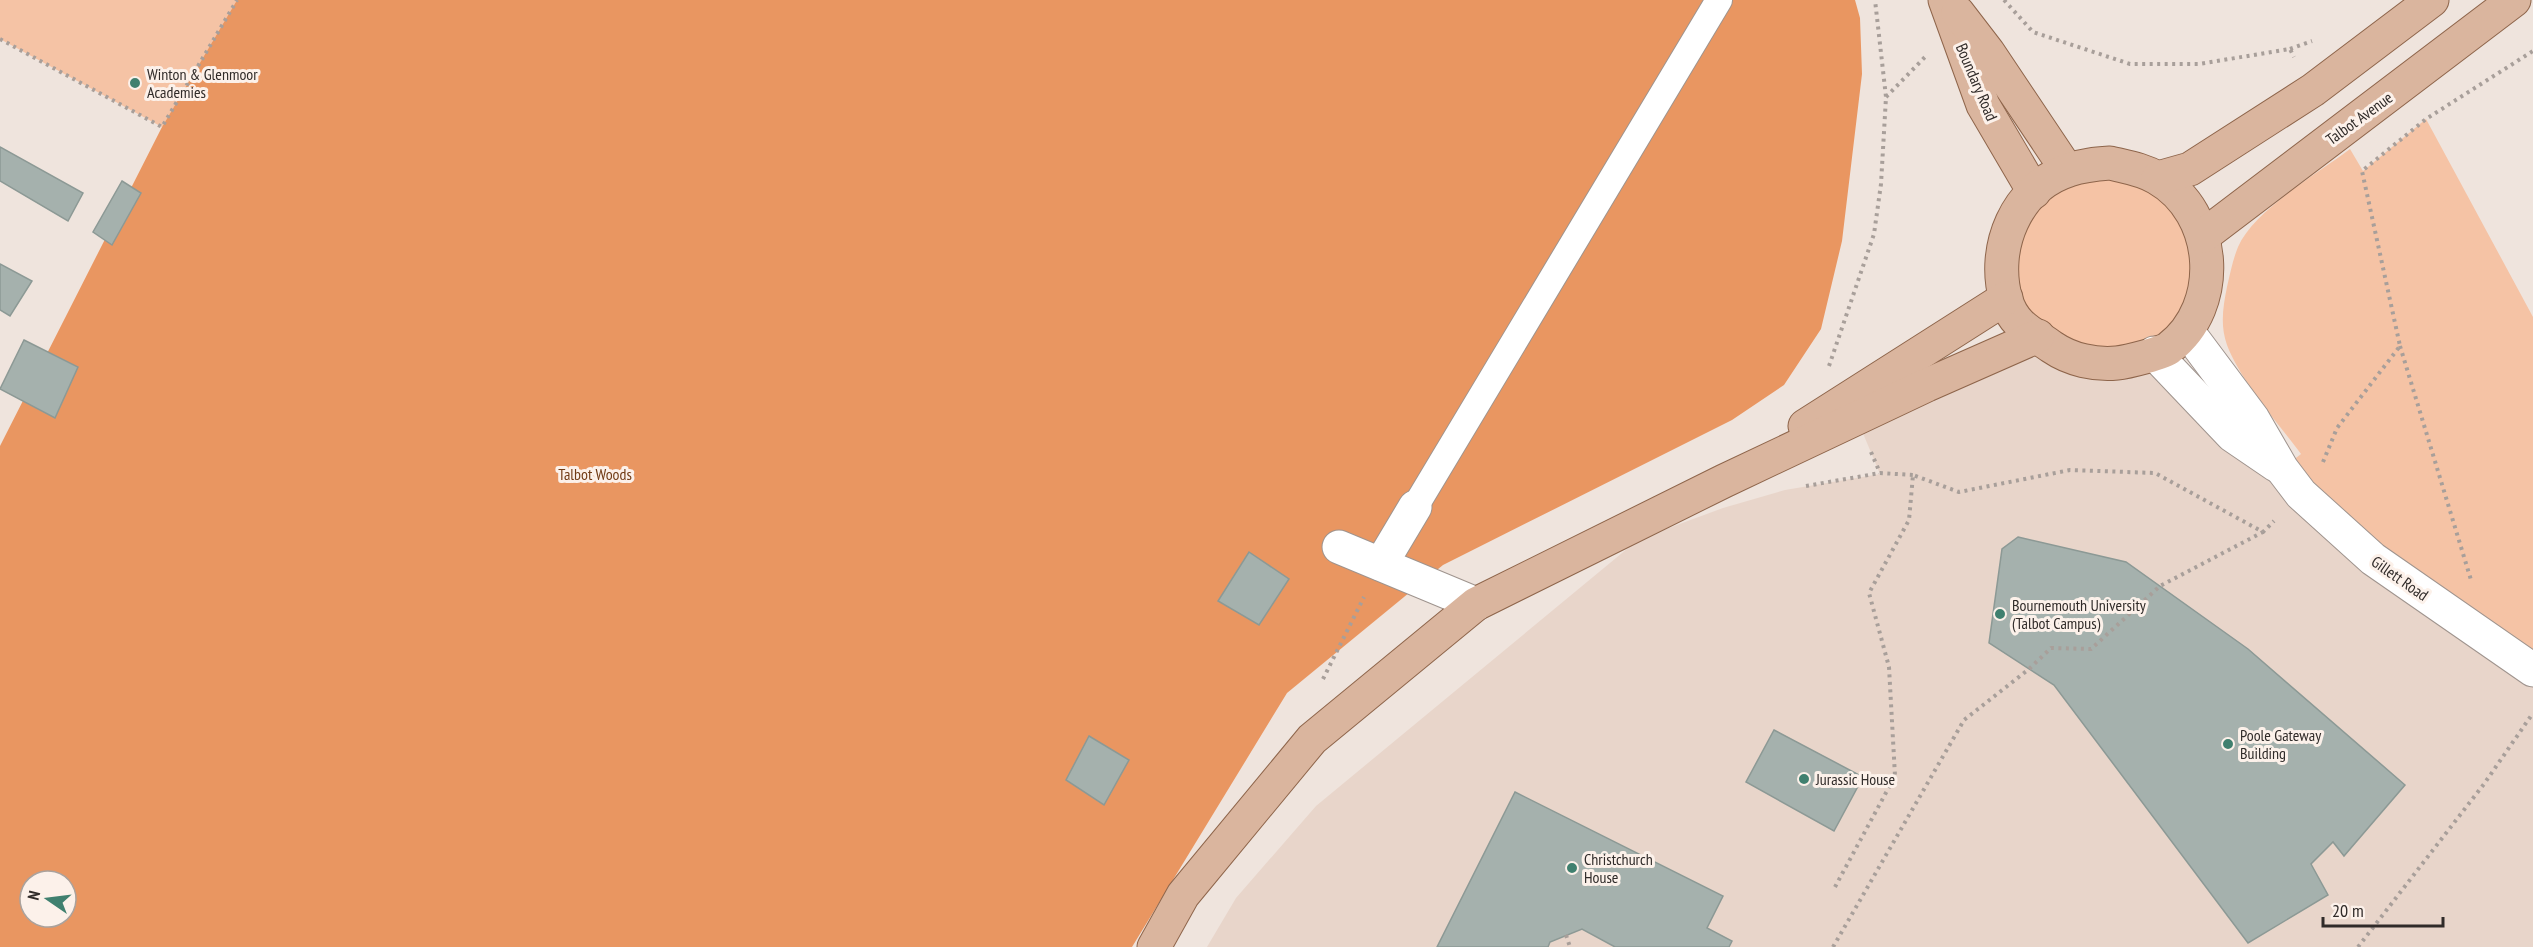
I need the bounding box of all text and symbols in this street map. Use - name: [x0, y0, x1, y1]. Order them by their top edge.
- street label: Boundary Road: [1952, 40, 2002, 124]
- place label: Winton & Glenmoor Academies: [147, 64, 258, 102]
- marker: Winton & Glenmoor Academies: [128, 76, 142, 90]
- street label: Talbot Avenue: [2322, 87, 2396, 149]
- park label: Talbot Woods: [558, 464, 632, 484]
- street label: Gillett Road: [2368, 551, 2432, 605]
- place label: Bournemouth University (Talbot Campus): [2012, 595, 2146, 633]
- marker: Bournemouth University (Talbot Campus): [1993, 607, 2007, 621]
- place label: Poole Gateway Building: [2240, 725, 2321, 763]
- marker: Poole Gateway Building: [2221, 737, 2235, 751]
- place label: Jurassic House: [1815, 769, 1895, 789]
- marker: Jurassic House: [1797, 772, 1811, 786]
- place label: Christchurch House: [1584, 849, 1653, 887]
- marker: Christchurch House: [1565, 861, 1579, 875]
- north arrow: [18, 869, 78, 929]
- text: N: [23, 889, 44, 902]
- scale bar: [2323, 890, 2443, 928]
- text: 20 m: [2332, 899, 2364, 922]

